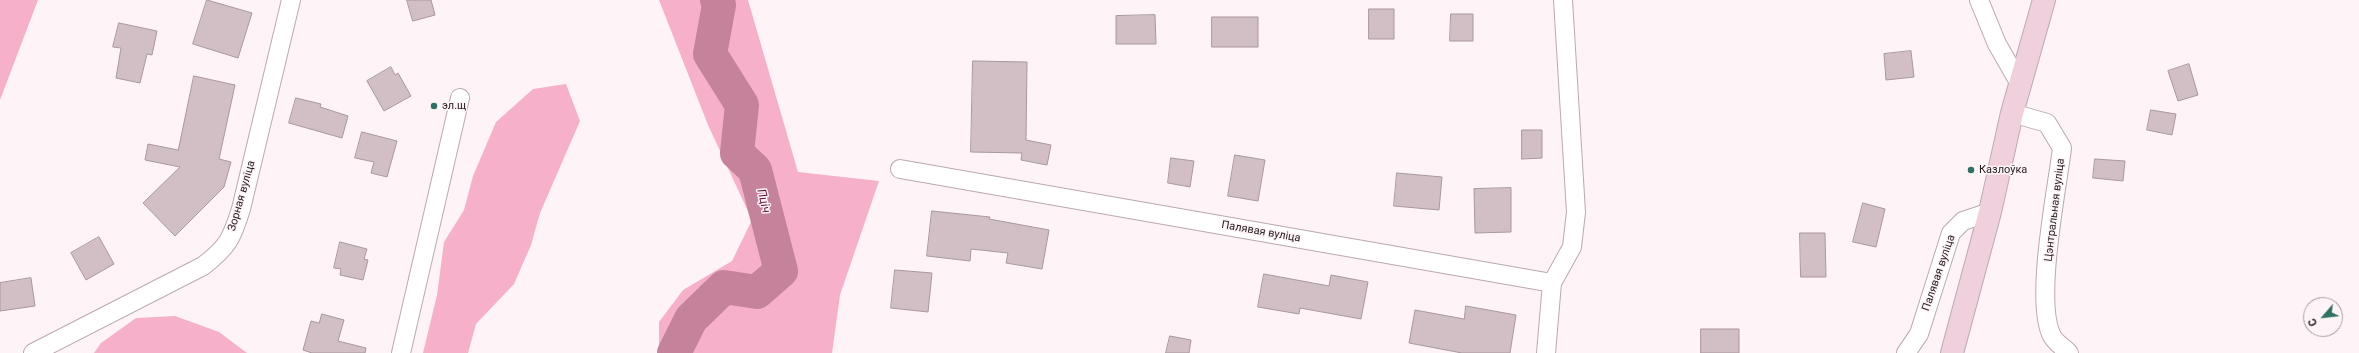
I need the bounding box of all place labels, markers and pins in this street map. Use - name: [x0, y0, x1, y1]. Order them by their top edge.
- place label: эл.щ: [442, 99, 466, 113]
- marker: эл.щ: [429, 101, 439, 111]
- place label: Казлоўка: [1979, 163, 2027, 177]
- marker: Казлоўка: [1966, 165, 1976, 175]

